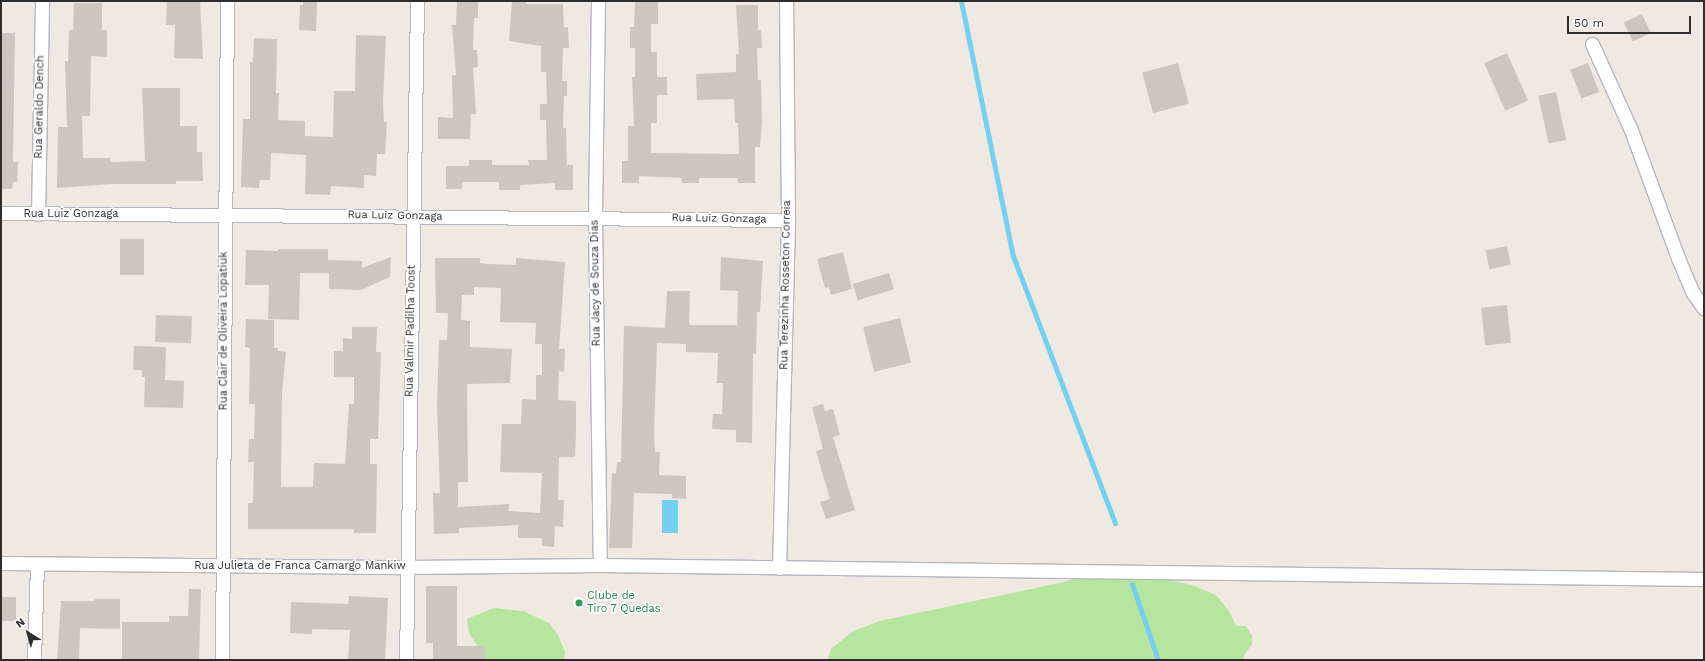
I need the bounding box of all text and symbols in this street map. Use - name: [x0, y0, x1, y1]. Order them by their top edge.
- scale bar: [1569, 8, 1693, 34]
- text: 50 m: [1574, 16, 1604, 30]
- street label: Rua Geraldo Dench: [32, 55, 48, 159]
- street label: Rua Terezinha Rosseton Correia: [778, 200, 794, 370]
- street label: Rua Luiz Gonzaga: [23, 207, 119, 221]
- street label: Rua Luiz Gonzaga: [347, 209, 443, 223]
- street label: Rua Luiz Gonzaga: [671, 212, 767, 226]
- street label: Rua Jacy de Souza Dias: [588, 219, 604, 347]
- street label: Rua Clair de Oliveira Lopatiuk: [217, 251, 231, 411]
- street label: Rua Valmir Padilha Toost: [403, 264, 419, 398]
- street label: Rua Julieta de Franca Camargo Mankiw: [194, 559, 406, 573]
- place label: Clube de Tiro 7 Quedas: [587, 590, 661, 616]
- marker: Clube de Tiro 7 Quedas: [574, 598, 584, 608]
- north arrow: [8, 613, 48, 653]
- text: N: [13, 615, 28, 631]

